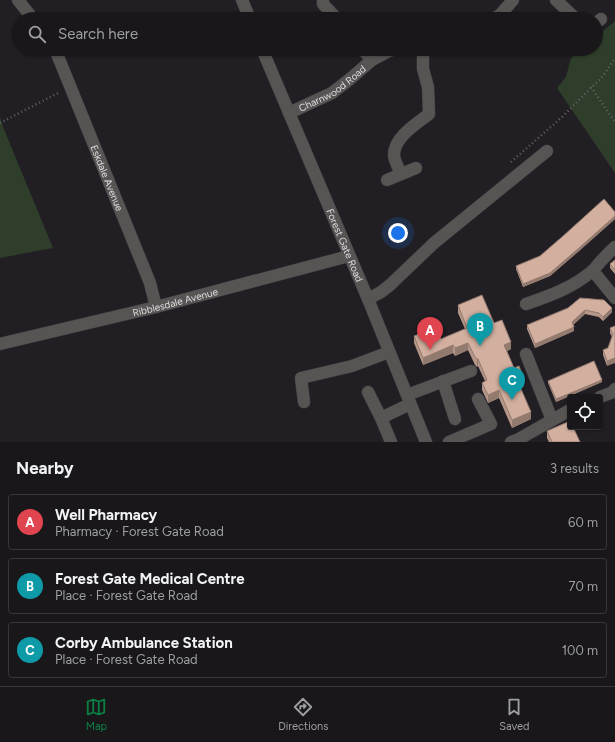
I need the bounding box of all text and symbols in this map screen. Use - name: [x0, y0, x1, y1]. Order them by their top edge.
- search box: [12, 12, 603, 56]
- icon: search: [26, 23, 48, 45]
- text: Search here: [58, 25, 138, 43]
- street label: Charnwood Road: [297, 62, 369, 115]
- street label: Eskdale Avenue: [88, 143, 126, 214]
- street label: Forest Gate Road: [323, 207, 366, 284]
- your location: [388, 223, 408, 243]
- street label: Ribblesdale Avenue: [131, 285, 220, 319]
- pin: B: [467, 313, 493, 346]
- pin: A: [417, 317, 443, 350]
- pin: C: [499, 367, 525, 400]
- map controls: [567, 394, 603, 430]
- button: locate: [567, 394, 603, 430]
- text: Nearby: [16, 458, 74, 478]
- text: 3 results: [550, 461, 599, 476]
- text: Well Pharmacy: [55, 506, 157, 524]
- text: A: [25, 515, 35, 530]
- text: 60 m: [568, 515, 598, 530]
- text: Pharmacy · Forest Gate Road: [55, 524, 224, 539]
- text: Forest Gate Medical Centre: [55, 570, 245, 588]
- text: B: [26, 579, 34, 594]
- text: 70 m: [568, 579, 598, 594]
- text: Place · Forest Gate Road: [55, 588, 198, 603]
- text: Corby Ambulance Station: [55, 634, 233, 652]
- text: C: [25, 643, 35, 658]
- text: 100 m: [562, 643, 598, 658]
- text: Place · Forest Gate Road: [55, 652, 198, 667]
- tab: Map: [85, 696, 107, 733]
- tab: Directions: [278, 696, 328, 733]
- tab: Saved: [499, 696, 530, 733]

